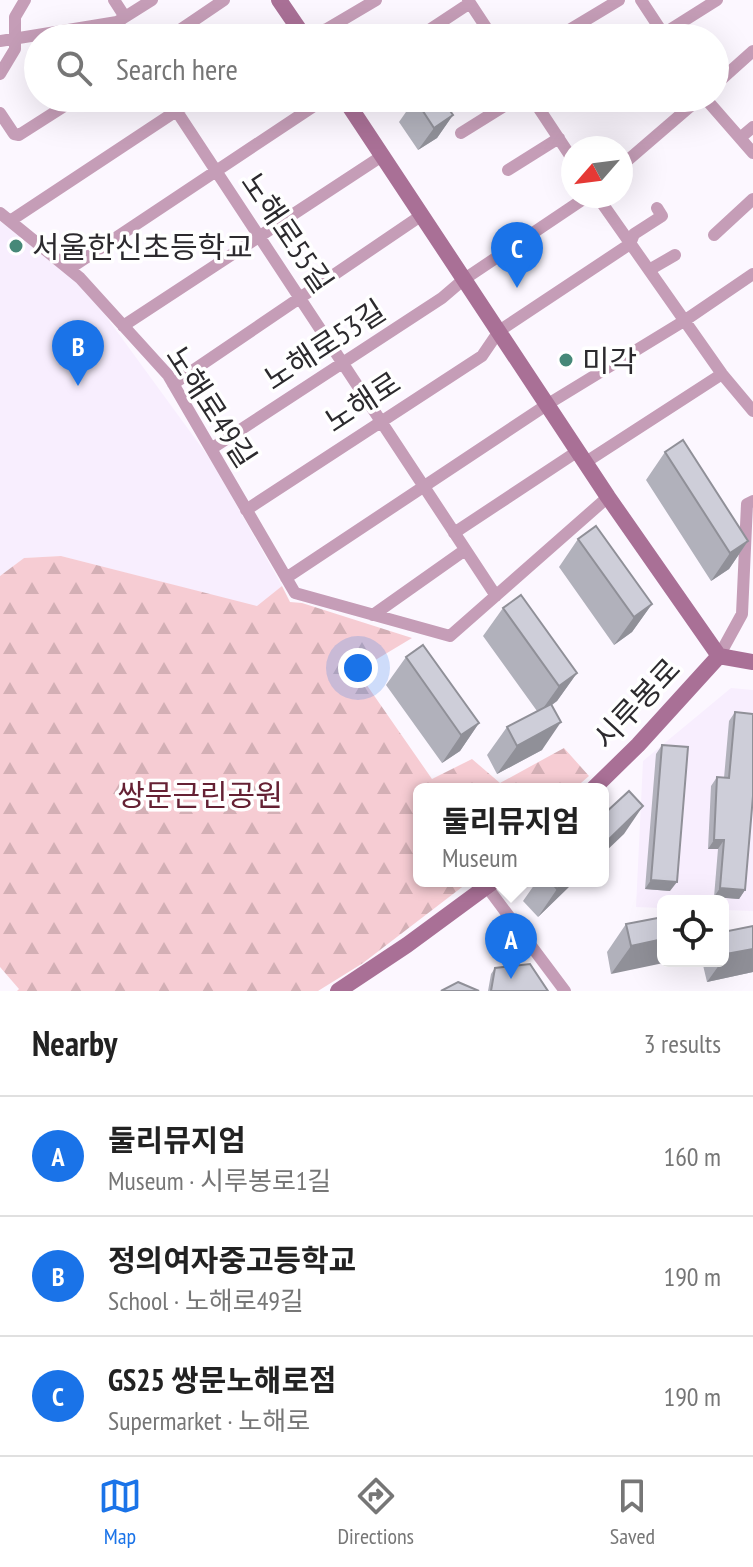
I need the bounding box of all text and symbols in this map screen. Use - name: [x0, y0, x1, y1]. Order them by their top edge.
- search box: [24, 24, 729, 112]
- icon: search: [52, 46, 96, 90]
- text: Search here: [116, 49, 238, 88]
- north arrow: [561, 136, 633, 208]
- street label: 노해로55길: [233, 164, 343, 300]
- pin: C: [491, 222, 543, 288]
- place label: 서울한신초등학교: [32, 227, 253, 266]
- marker: 서울한신초등학교: [7, 237, 25, 255]
- street label: 노해로53길: [256, 290, 392, 398]
- pin: B: [52, 320, 104, 386]
- street label: 노해로49길: [158, 338, 266, 474]
- place label: 미각: [582, 341, 637, 380]
- marker: 미각: [557, 351, 575, 369]
- street label: 노해로: [317, 362, 407, 440]
- your location: [338, 648, 378, 688]
- street label: 시루봉로: [584, 649, 688, 757]
- park label: 쌍문근린공원: [117, 775, 283, 814]
- popup: [413, 783, 609, 887]
- text: 둘리뮤지엄: [442, 801, 580, 840]
- text: Museum: [442, 841, 518, 874]
- map controls: [657, 895, 729, 967]
- button: locate: [657, 895, 729, 967]
- pin: A: [485, 913, 537, 979]
- text: Nearby: [32, 1021, 117, 1065]
- text: 3 results: [644, 1027, 721, 1060]
- text: 둘리뮤지엄: [108, 1120, 246, 1159]
- text: A: [51, 1140, 65, 1173]
- text: 160 m: [663, 1140, 721, 1173]
- text: Museum · 시루봉로1길: [108, 1164, 331, 1197]
- text: 정의여자중고등학교: [108, 1240, 356, 1279]
- text: B: [52, 1260, 64, 1293]
- text: 190 m: [663, 1260, 721, 1293]
- text: School · 노해로49길: [108, 1284, 304, 1317]
- text: GS25 쌍문노해로점: [108, 1360, 337, 1399]
- text: C: [52, 1380, 64, 1413]
- text: 190 m: [663, 1380, 721, 1413]
- text: Supermarket · 노해로: [108, 1404, 310, 1437]
- tab: Map: [98, 1474, 142, 1550]
- tab: Directions: [338, 1474, 414, 1550]
- tab: Saved: [610, 1474, 655, 1550]

